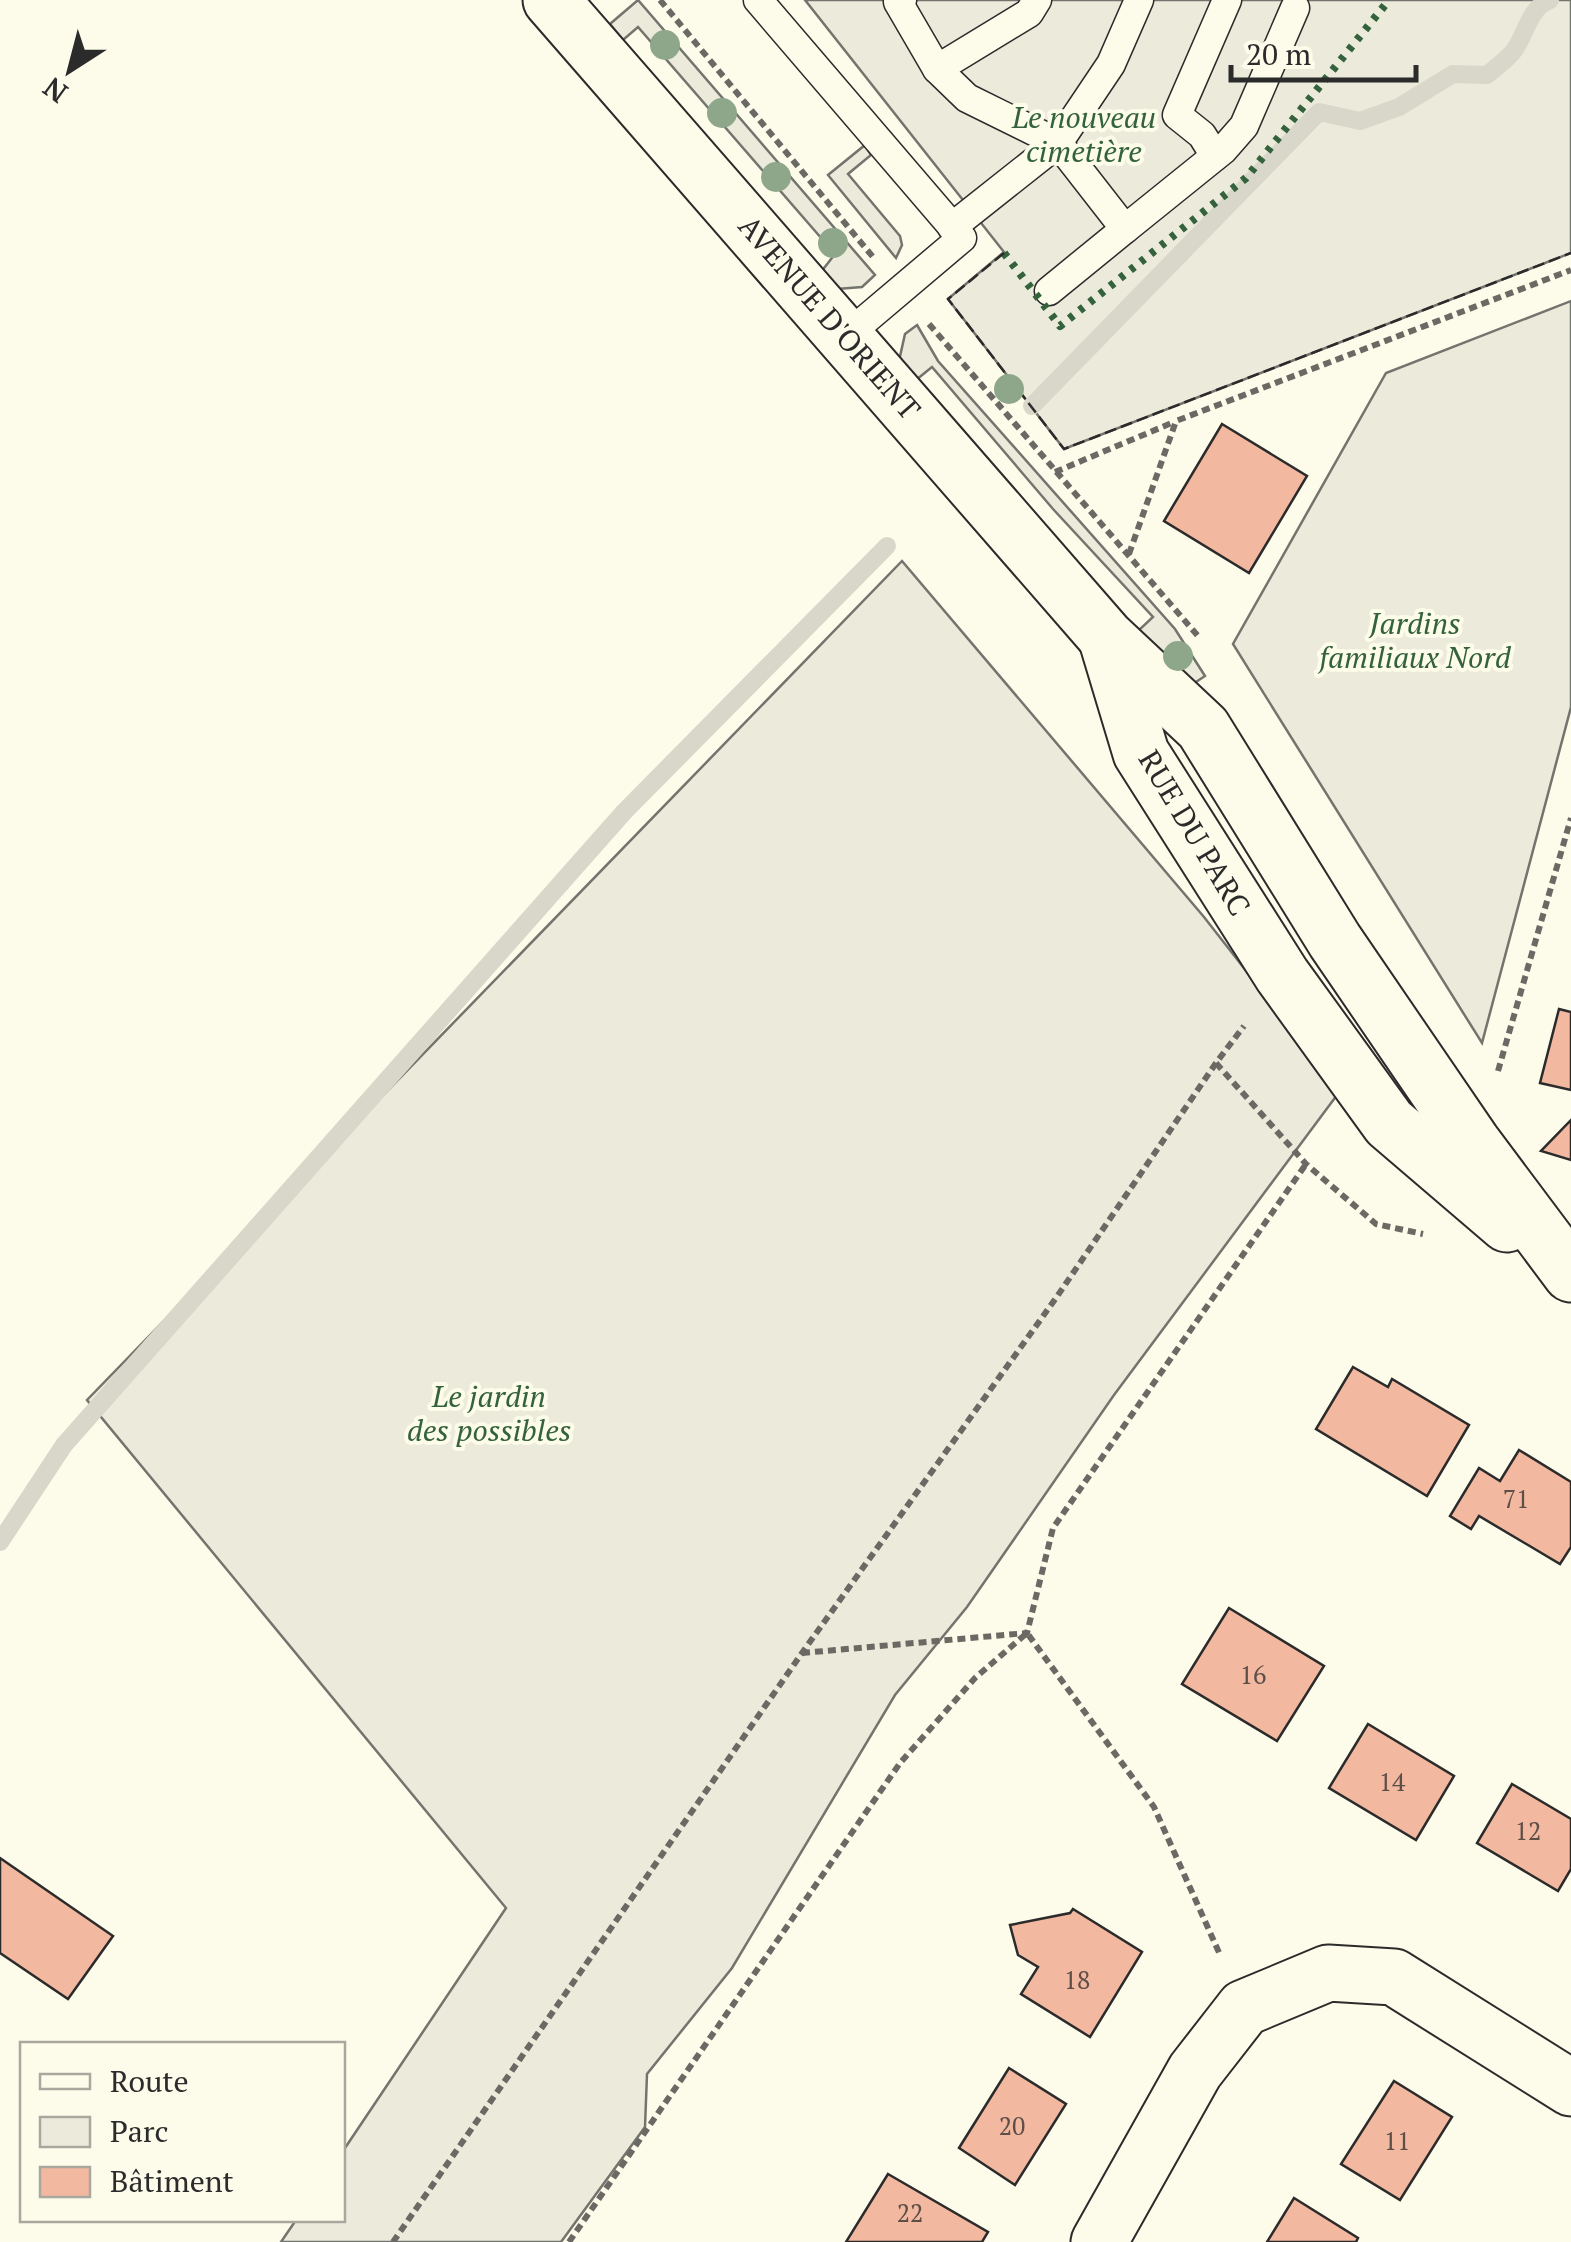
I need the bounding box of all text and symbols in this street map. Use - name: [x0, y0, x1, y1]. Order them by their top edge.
- north arrow: [20, 20, 120, 120]
- scale bar: [1231, 20, 1416, 82]
- text: 20 m: [1246, 34, 1311, 74]
- text: N: [36, 69, 74, 112]
- park label: Le nouveau cimetière: [1011, 97, 1156, 171]
- street label: AVENUE D'ORIENT: [730, 207, 930, 428]
- park label: Jardins familiaux Nord: [1317, 603, 1512, 677]
- street label: RUE DU PARC: [1130, 742, 1260, 923]
- park label: Le jardin des possibles: [407, 1376, 571, 1450]
- house number: 71: [1503, 1482, 1529, 1515]
- house number: 16: [1240, 1658, 1266, 1691]
- house number: 14: [1379, 1765, 1406, 1798]
- house number: 12: [1515, 1814, 1541, 1847]
- house number: 18: [1064, 1963, 1090, 1996]
- legend: [20, 2042, 345, 2222]
- text: Route: [110, 2061, 189, 2101]
- house number: 20: [999, 2109, 1025, 2142]
- text: Parc: [110, 2111, 169, 2151]
- house number: 11: [1384, 2124, 1410, 2157]
- text: Bâtiment: [110, 2161, 234, 2201]
- house number: 22: [897, 2196, 923, 2229]

